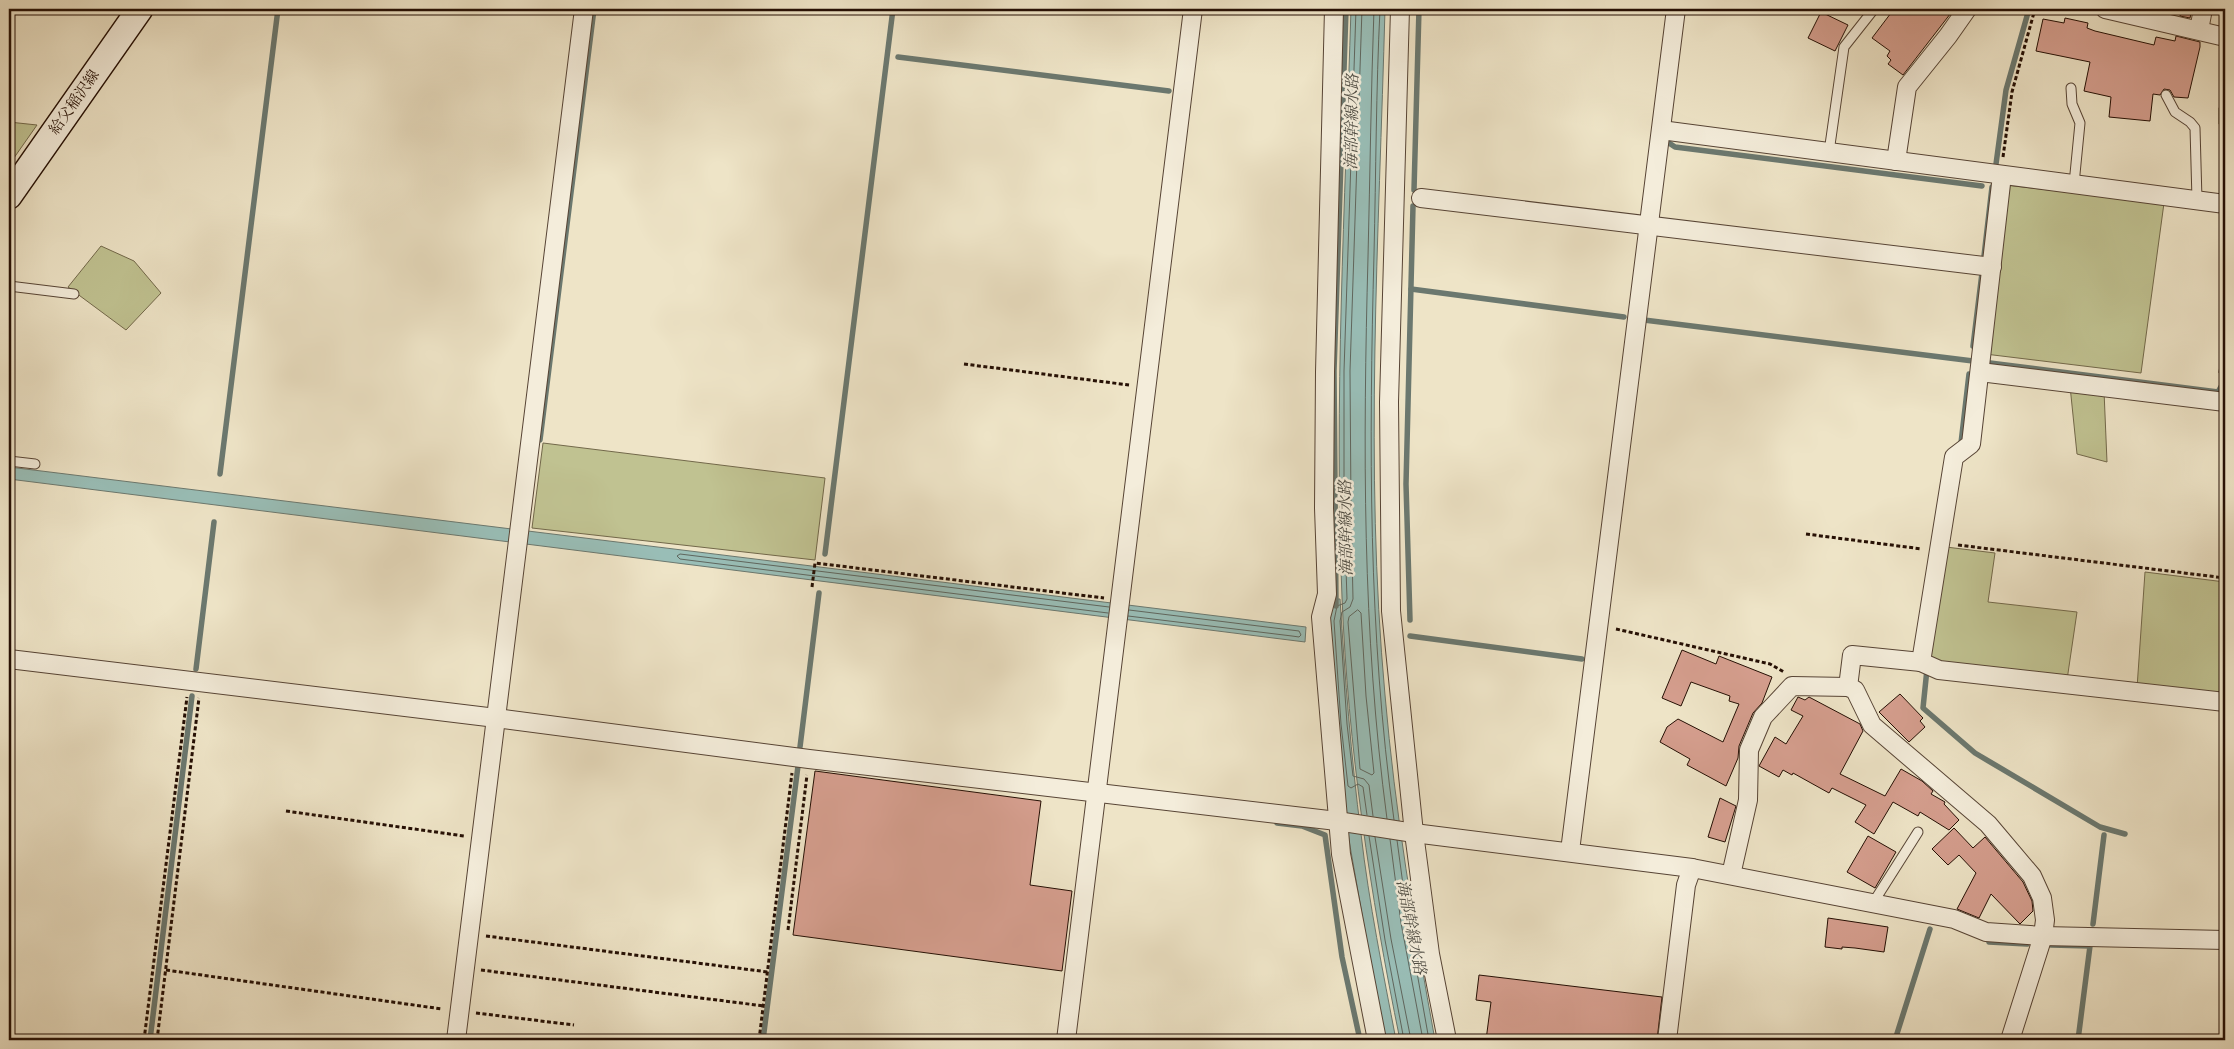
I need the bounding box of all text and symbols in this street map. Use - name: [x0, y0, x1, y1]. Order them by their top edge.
- street label: 給父稲沢線: [44, 66, 103, 138]
- water label: 海部幹線水路: [1340, 73, 1362, 170]
- water label: 海部幹線水路: [1334, 479, 1356, 576]
- water label: 海部幹線水路: [1393, 878, 1431, 977]

